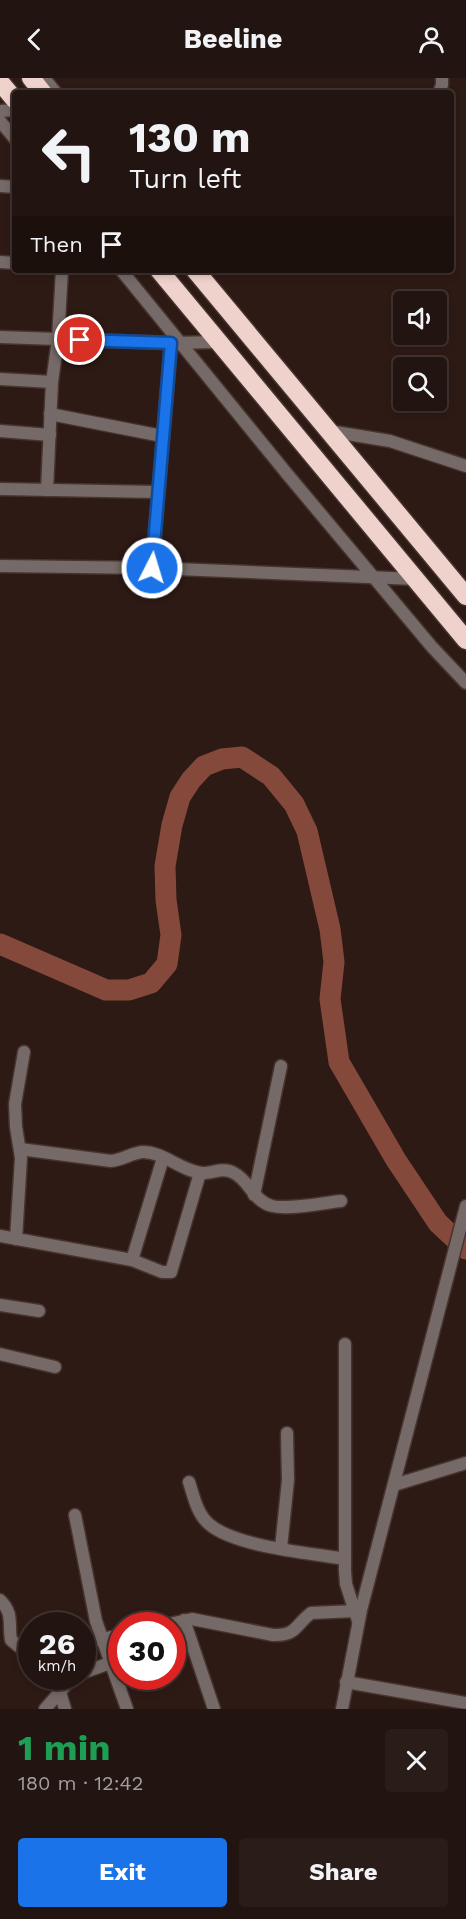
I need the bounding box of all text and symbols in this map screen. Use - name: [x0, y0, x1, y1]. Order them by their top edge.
- icon: back: [18, 23, 51, 56]
- text: Beeline: [184, 23, 282, 55]
- icon: person: [415, 23, 448, 56]
- text: 130 m: [129, 113, 251, 162]
- icon: left: [30, 114, 108, 192]
- text: Turn left: [129, 163, 241, 195]
- icon: arrive: [95, 228, 128, 261]
- text: Then: [30, 232, 83, 257]
- map controls: [393, 291, 447, 411]
- button: sound: [393, 291, 447, 345]
- pin: [54, 314, 105, 365]
- icon: arrive: [63, 323, 96, 356]
- button: search: [393, 357, 447, 411]
- position arrow: [120, 536, 184, 600]
- speed limit sign: 30: [108, 1612, 186, 1690]
- text: 26: [39, 1626, 75, 1661]
- text: km/h: [38, 1657, 76, 1675]
- text: 1 min: [18, 1727, 110, 1769]
- button: close: [385, 1729, 448, 1792]
- text: 180 m · 12:42: [18, 1771, 143, 1795]
- button: Exit: [18, 1838, 227, 1907]
- button: Share: [239, 1838, 448, 1907]

